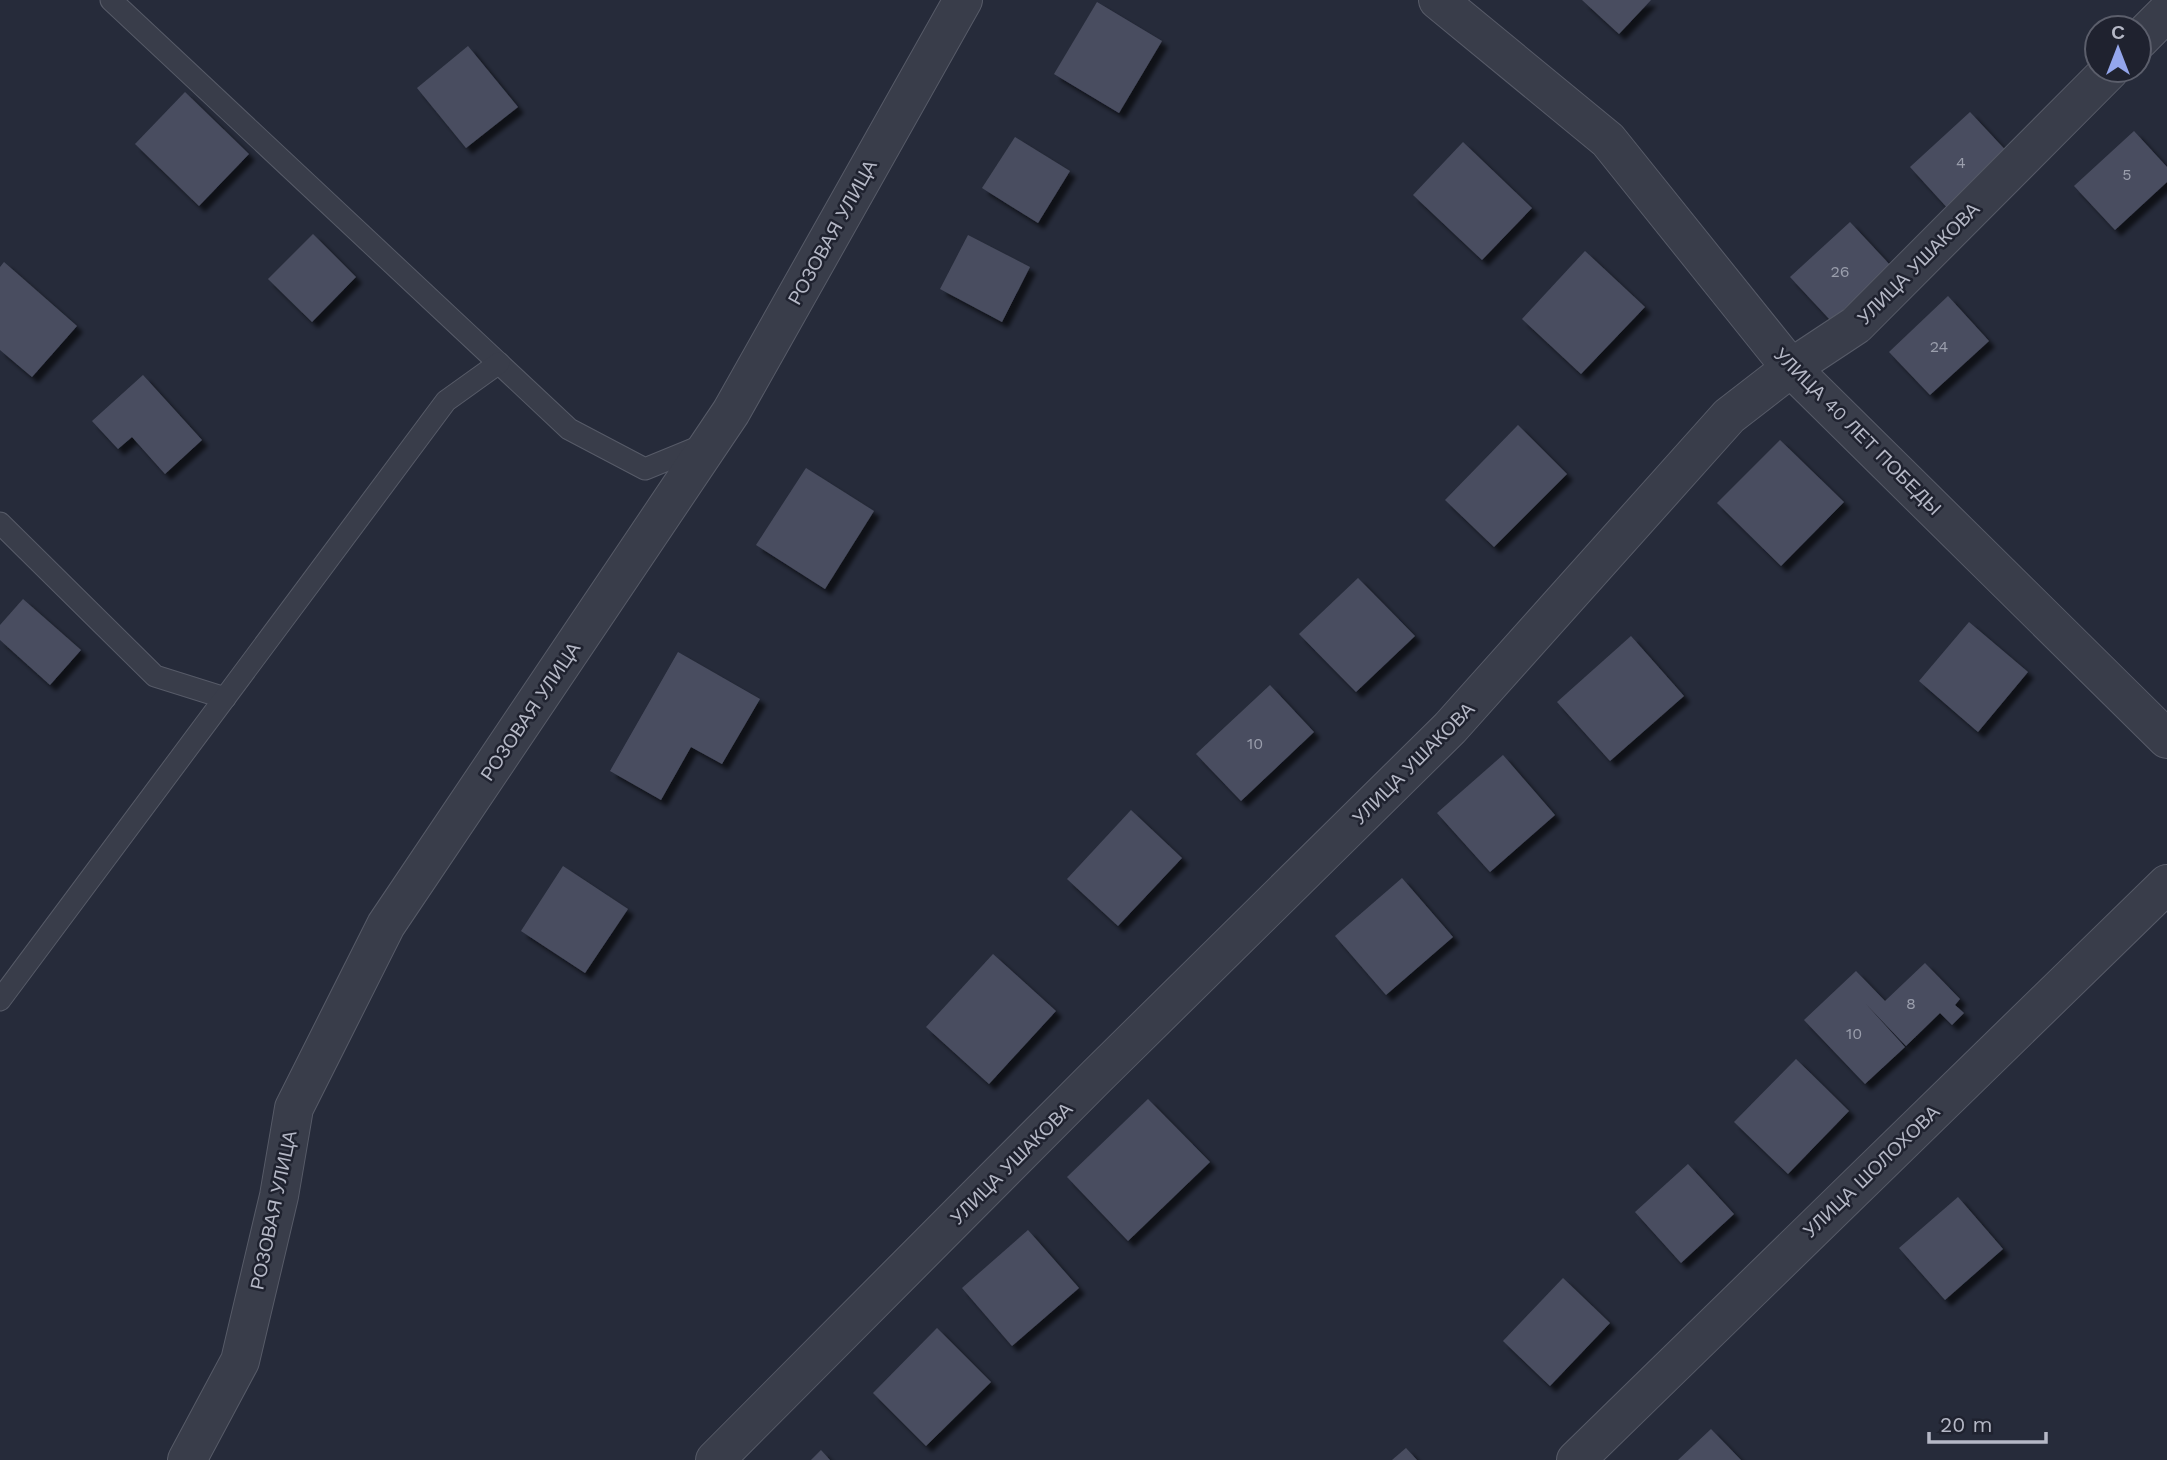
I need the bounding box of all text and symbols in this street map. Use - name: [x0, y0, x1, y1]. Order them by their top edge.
- north arrow: [2083, 14, 2153, 84]
- text: С: [2111, 21, 2125, 44]
- house number: 4: [1956, 153, 1966, 172]
- street label: РОЗОВАЯ УЛИЦА: [783, 155, 882, 309]
- house number: 5: [2122, 165, 2132, 184]
- street label: УЛИЦА УШАКОВА: [1852, 197, 1984, 329]
- house number: 26: [1830, 262, 1850, 281]
- house number: 24: [1930, 337, 1949, 356]
- street label: УЛИЦА 40 ЛЕТ ПОБЕДЫ: [1769, 343, 1946, 520]
- street label: РОЗОВАЯ УЛИЦА: [476, 637, 586, 785]
- street label: УЛИЦА УШАКОВА: [1347, 697, 1479, 829]
- house number: 10: [1247, 734, 1263, 753]
- house number: 8: [1906, 994, 1916, 1013]
- house number: 10: [1846, 1024, 1862, 1043]
- street label: УЛИЦА УШАКОВА: [945, 1097, 1077, 1229]
- street label: УЛИЦА ШОЛОХОВА: [1798, 1100, 1945, 1242]
- street label: РОЗОВАЯ УЛИЦА: [245, 1128, 302, 1292]
- scale bar: [1929, 1400, 2046, 1444]
- text: 20 m: [1940, 1412, 1992, 1437]

